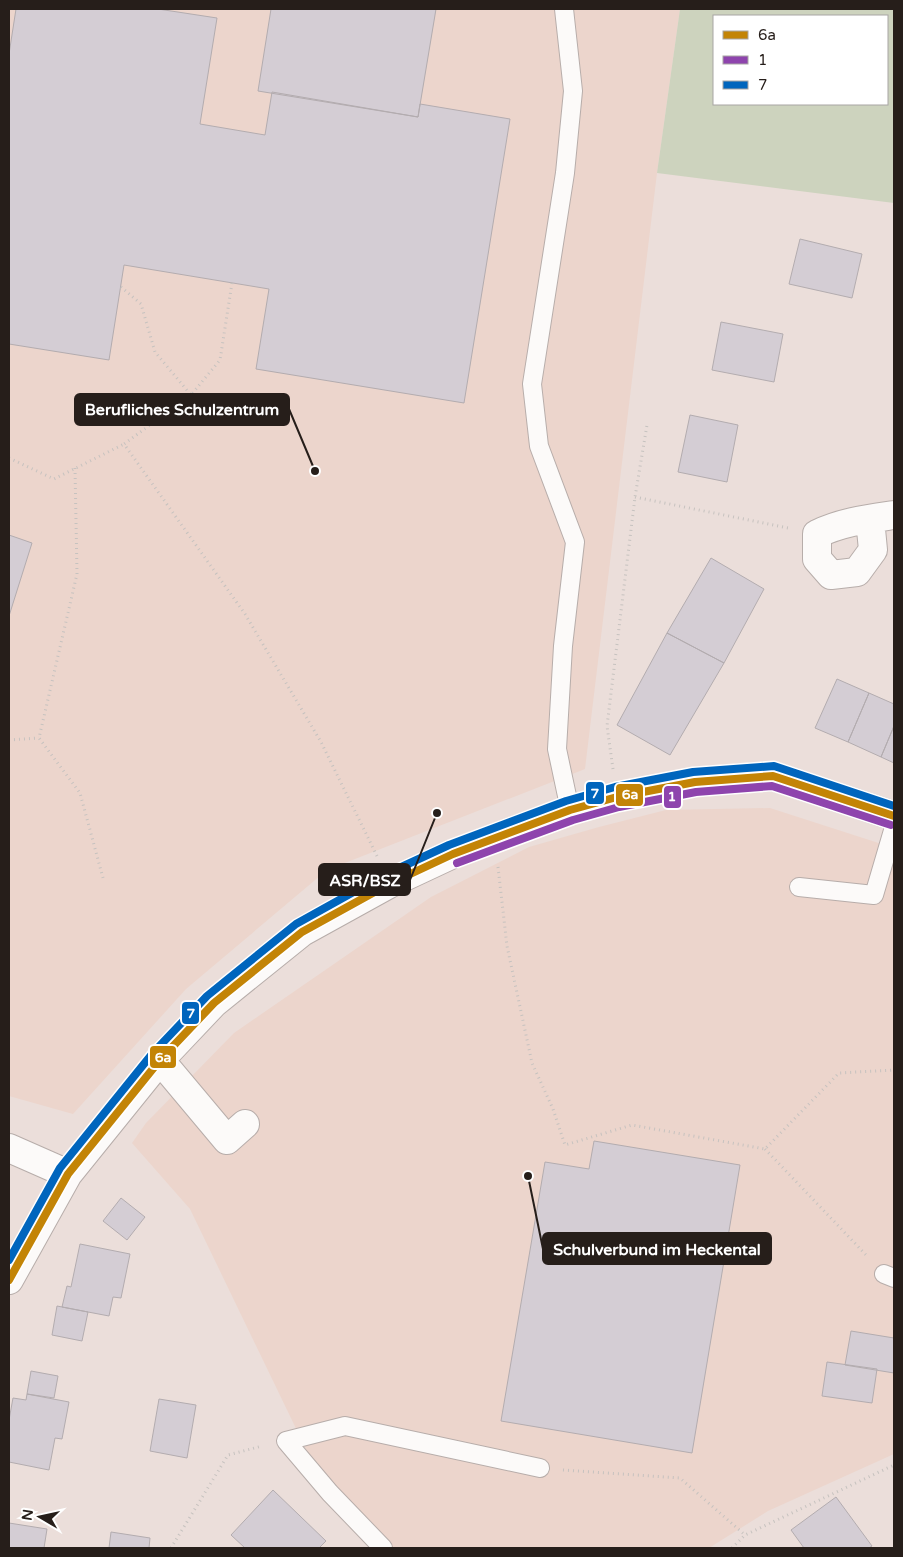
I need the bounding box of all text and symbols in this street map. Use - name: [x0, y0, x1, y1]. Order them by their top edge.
- legend: [713, 15, 888, 105]
- text: 6a: [758, 26, 776, 44]
- text: 1: [758, 51, 767, 69]
- text: 7: [758, 76, 767, 94]
- callout: Berufliches Schulzentrum: [75, 394, 289, 425]
- text: Berufliches Schulzentrum: [85, 400, 279, 420]
- line badge: 7: [585, 781, 605, 805]
- line badge: 6a: [615, 783, 644, 807]
- text: 7: [591, 785, 600, 802]
- line badge: 1: [663, 785, 682, 809]
- text: 6a: [622, 786, 638, 803]
- text: 1: [668, 788, 676, 805]
- callout: ASR/BSZ: [319, 864, 410, 895]
- text: ASR/BSZ: [329, 871, 401, 891]
- line badge: 7: [181, 1001, 200, 1025]
- text: 7: [187, 1005, 196, 1022]
- line badge: 6a: [149, 1045, 177, 1069]
- text: 6a: [155, 1049, 171, 1066]
- callout: Schulverbund im Heckental: [543, 1233, 771, 1264]
- text: Schulverbund im Heckental: [553, 1240, 761, 1260]
- north arrow: [15, 1492, 65, 1542]
- text: N: [18, 1508, 37, 1522]

